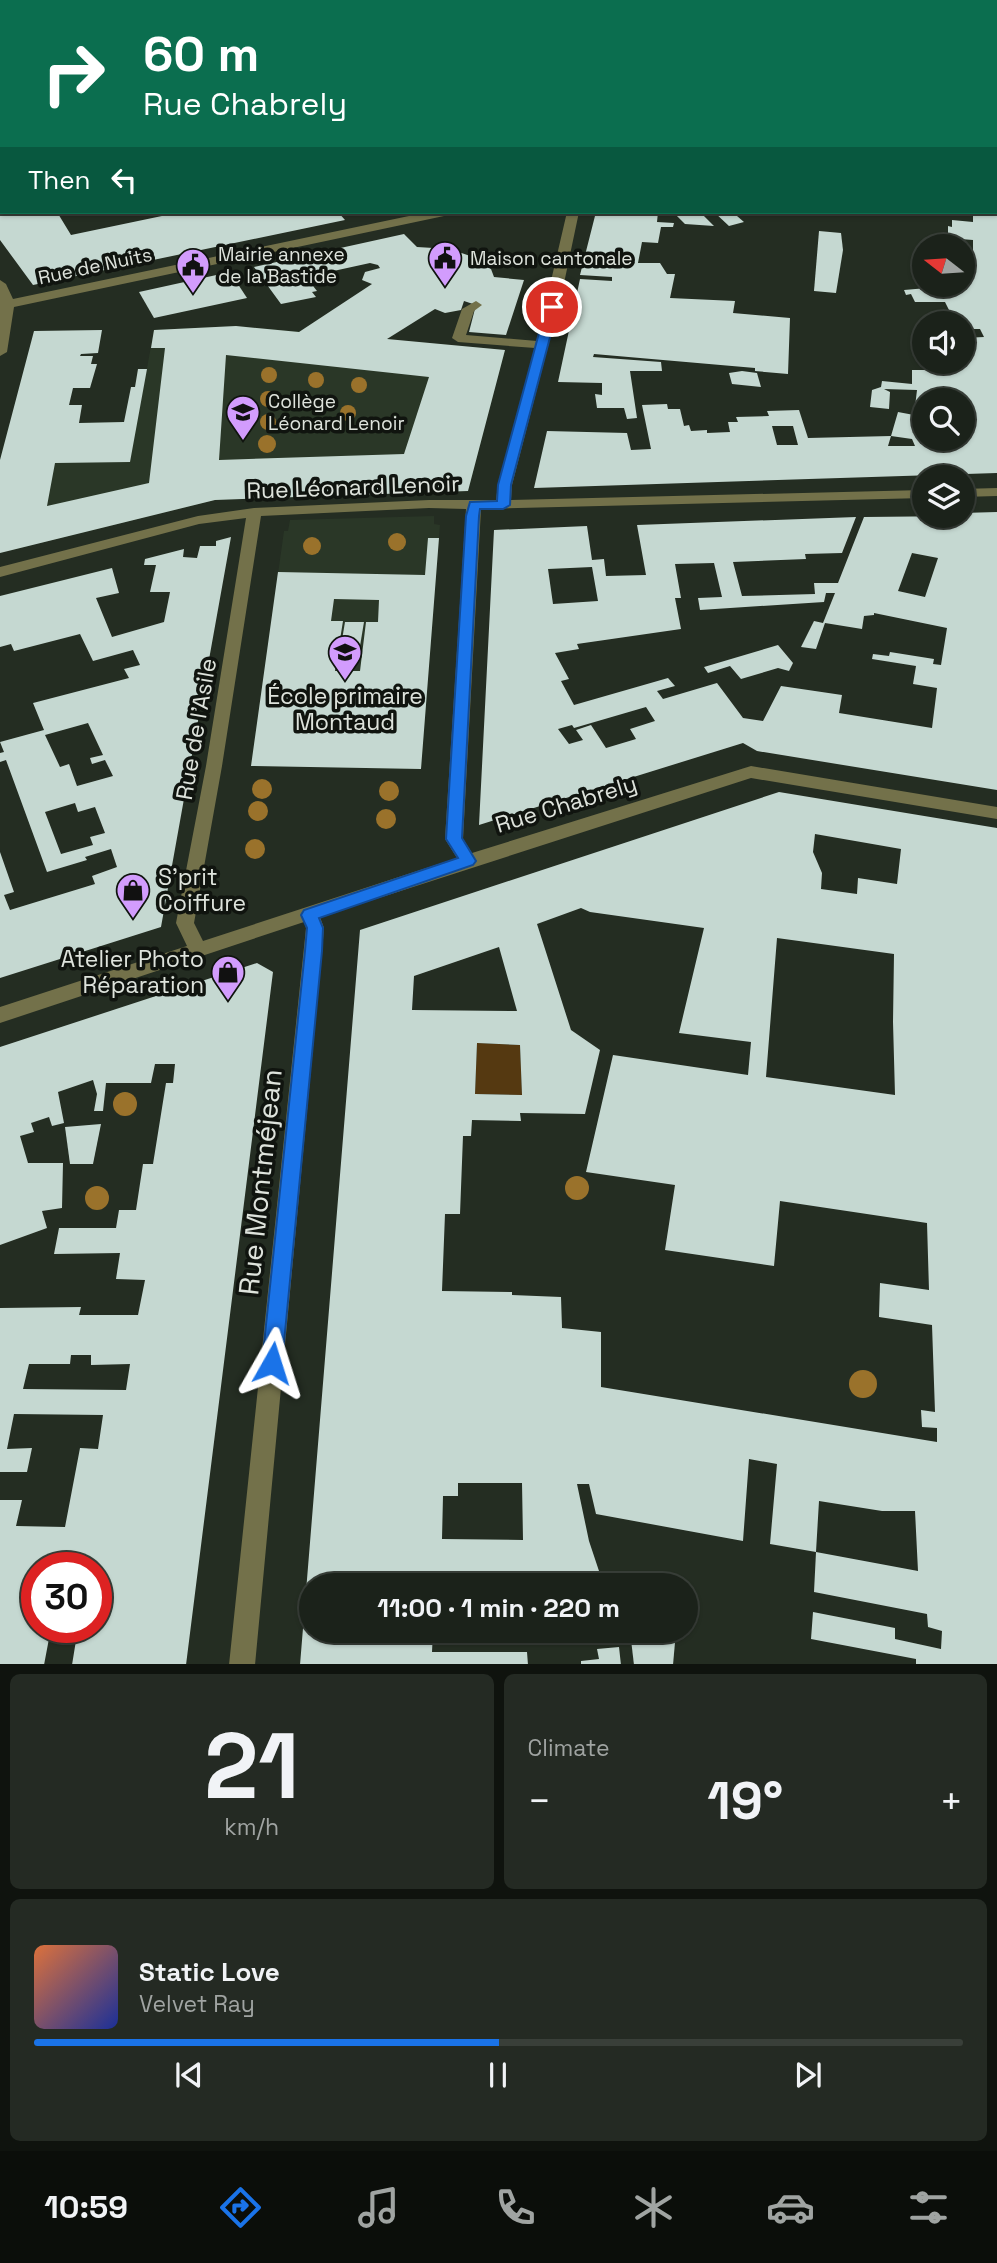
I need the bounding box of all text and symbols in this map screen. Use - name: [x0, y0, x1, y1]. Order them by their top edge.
- text: 60 m: [143, 23, 259, 85]
- icon: right: [28, 28, 119, 119]
- text: Rue Chabrely: [143, 84, 347, 124]
- icon: left: [105, 161, 143, 199]
- text: Then: [28, 163, 91, 197]
- north arrow: [912, 234, 975, 298]
- map controls: [912, 234, 975, 528]
- public building icon: Maison cantonale: [426, 239, 464, 288]
- street label: Rue de Nuits: [36, 242, 154, 290]
- place label: Mairie annexe de la Bastide: [218, 242, 345, 289]
- public building icon: Mairie annexe de la Bastide: [174, 246, 212, 295]
- place label: Maison cantonale: [470, 246, 633, 271]
- pin: [522, 277, 582, 337]
- icon: arrive: [533, 288, 571, 326]
- button: sound: [912, 311, 975, 374]
- button: search: [912, 388, 975, 451]
- place label: Collège Léonard Lenoir: [268, 389, 405, 436]
- school or university icon: Collège Léonard Lenoir: [224, 393, 262, 442]
- button: layers: [912, 465, 975, 528]
- street label: Rue Léonard Lenoir: [246, 468, 460, 506]
- school or university icon: École primaire Montaud: [326, 633, 364, 682]
- street label: Rue de l'Asile: [169, 656, 223, 802]
- place label: École primaire Montaud: [267, 681, 423, 737]
- street label: Rue Chabrely: [492, 768, 640, 840]
- place label: S'prit Coiffure: [158, 862, 246, 918]
- shop icon: S'prit Coiffure: [114, 871, 152, 920]
- place label: Atelier Photo Réparation: [61, 944, 204, 1000]
- shop icon: Atelier Photo Réparation: [209, 953, 247, 1002]
- street label: Rue Montméjean: [230, 1067, 290, 1297]
- position arrow: [235, 1326, 309, 1400]
- speed limit sign: 30: [21, 1552, 112, 1643]
- text: 11:00 · 1 min · 220 m: [377, 1591, 620, 1625]
- text: 21: [204, 1708, 299, 1825]
- text: Climate: [528, 1733, 610, 1763]
- text: 19°: [707, 1768, 783, 1834]
- text: −: [528, 1777, 551, 1825]
- text: +: [939, 1777, 963, 1825]
- text: km/h: [224, 1812, 279, 1842]
- text: Static Love: [139, 1955, 280, 1989]
- text: Velvet Ray: [139, 1989, 255, 2019]
- icon: previous: [170, 2056, 208, 2094]
- icon: pause: [479, 2056, 517, 2094]
- icon: next: [789, 2056, 827, 2094]
- icon: directions: [216, 2183, 265, 2232]
- icon: music: [354, 2183, 403, 2232]
- icon: phone: [491, 2183, 540, 2232]
- icon: climate: [629, 2183, 678, 2232]
- icon: car: [766, 2183, 815, 2232]
- icon: filters: [904, 2183, 953, 2232]
- text: 10:59: [44, 2187, 128, 2227]

